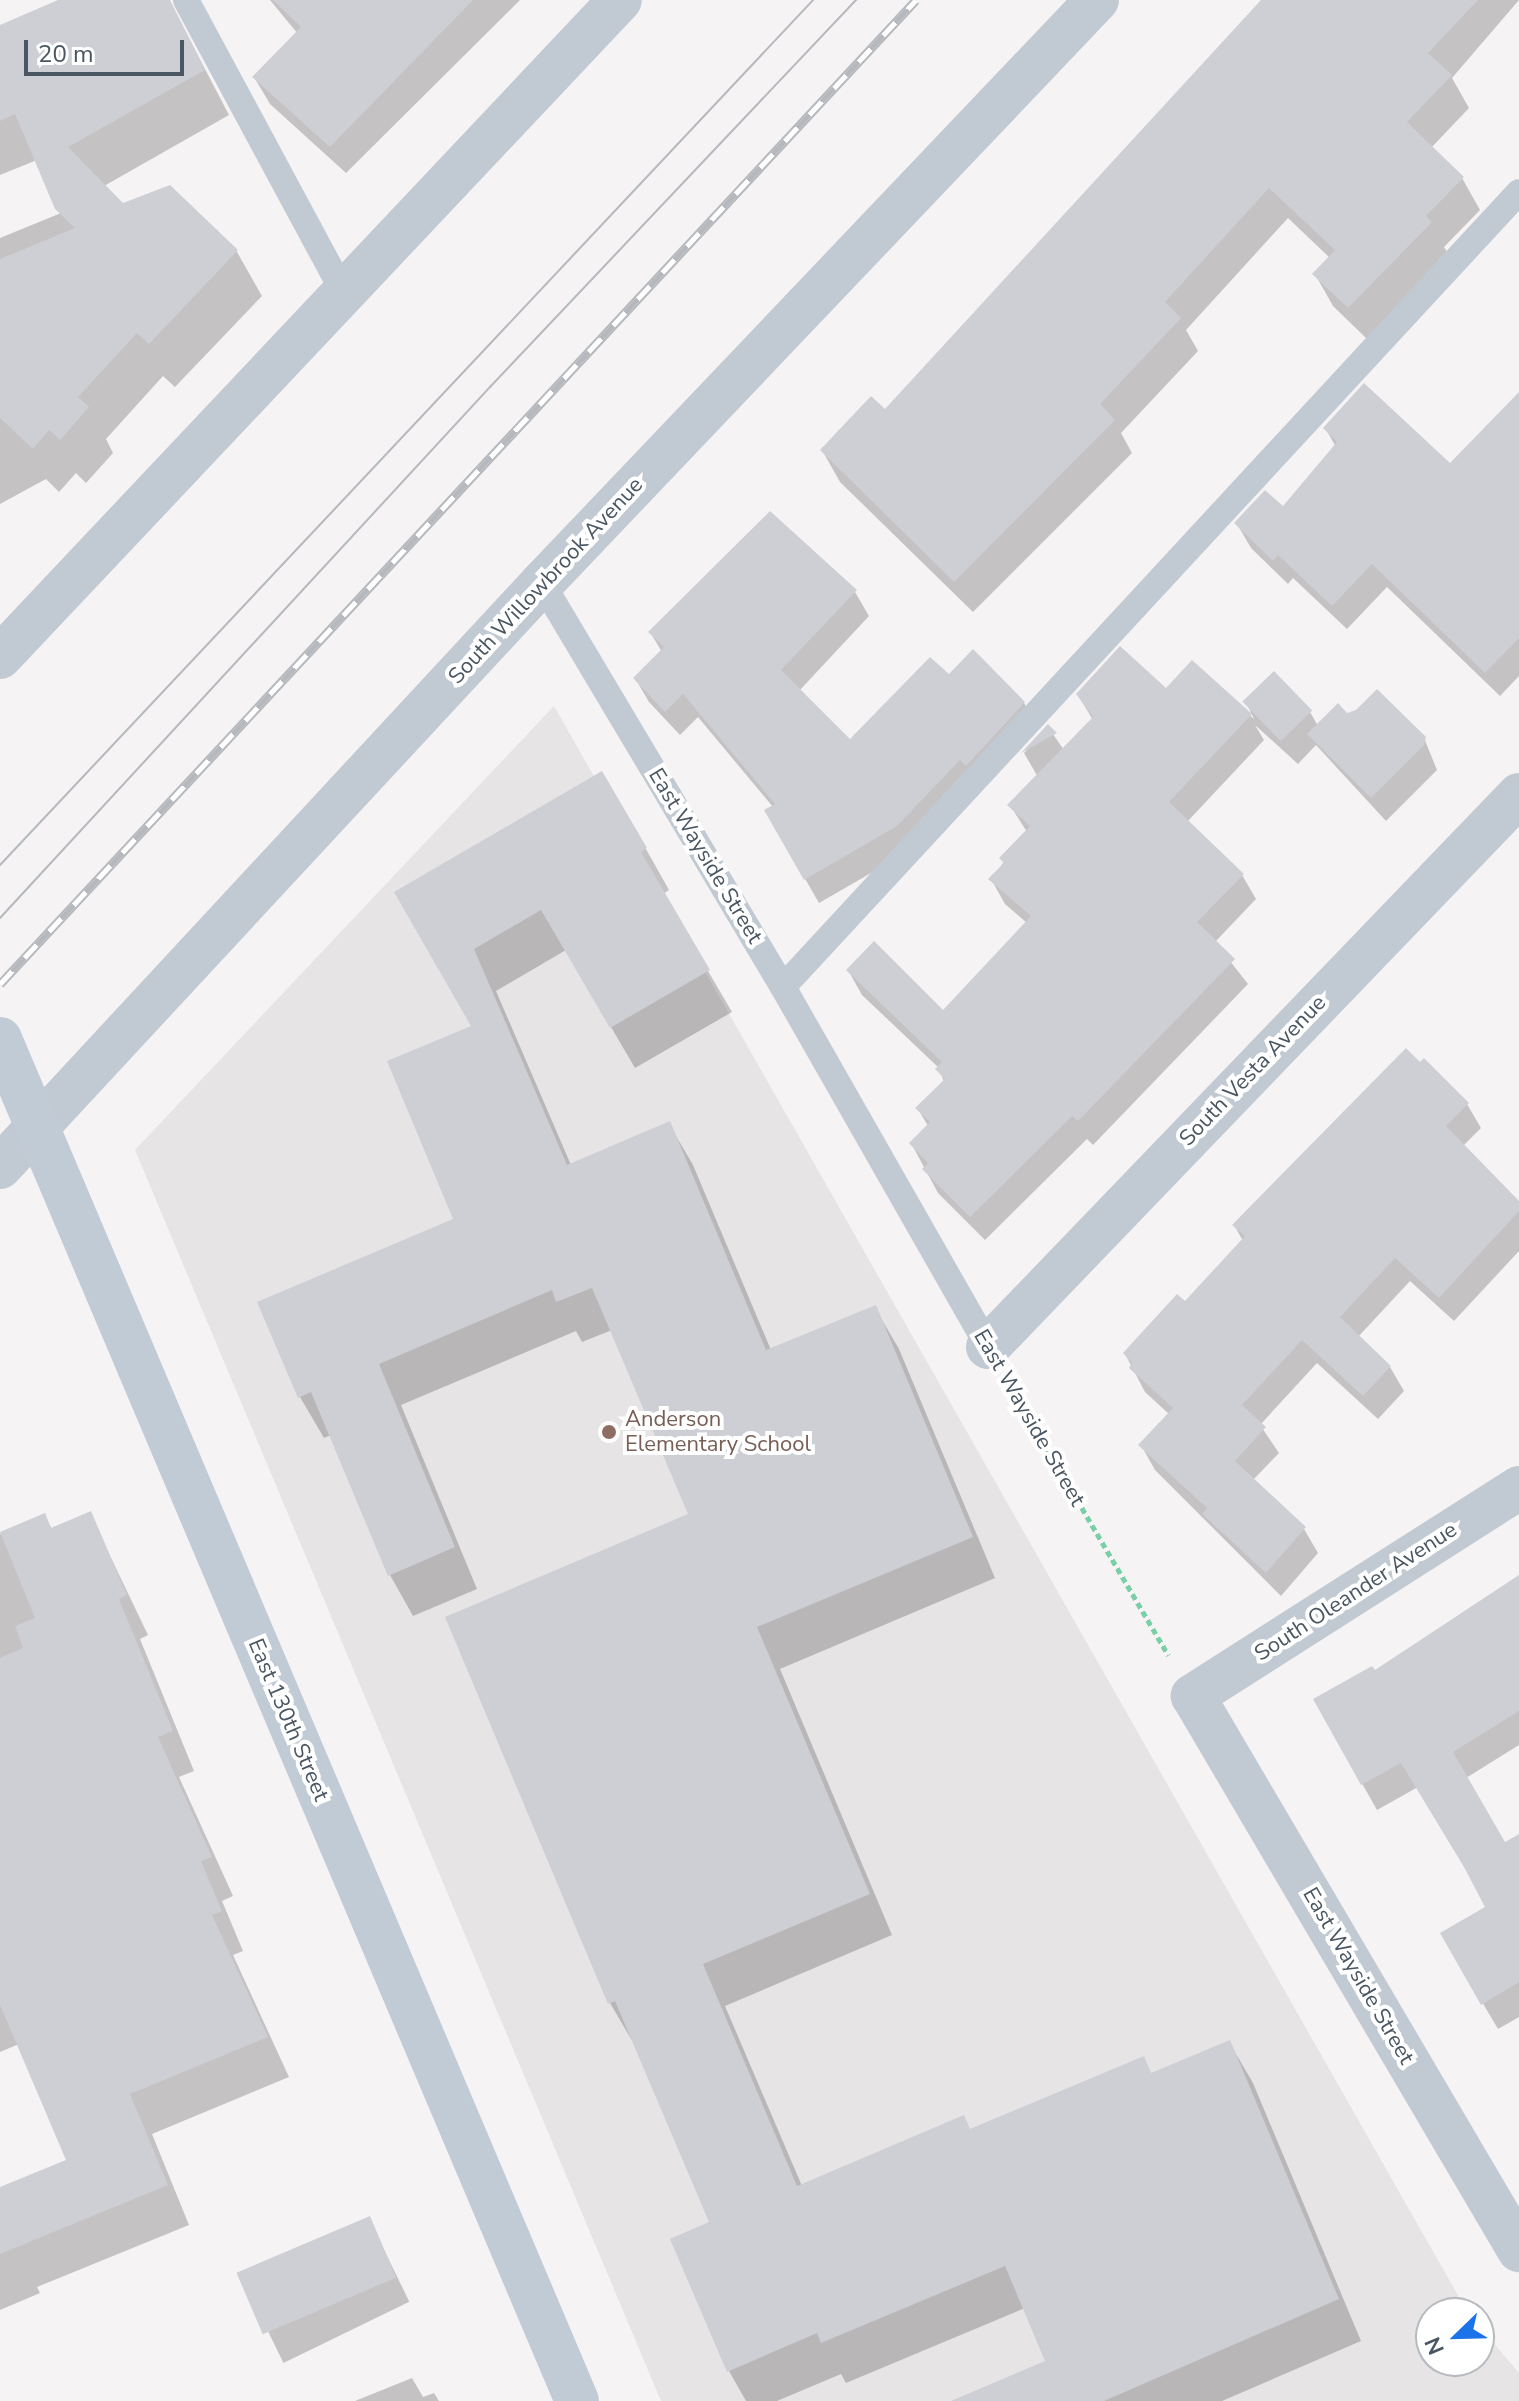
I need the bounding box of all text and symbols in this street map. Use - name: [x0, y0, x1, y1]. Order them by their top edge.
- scale bar: [28, 24, 188, 74]
- text: 20 m: [38, 38, 94, 70]
- street label: South Willowbrook Avenue: [443, 472, 649, 690]
- street label: East Wayside Street: [642, 764, 768, 948]
- street label: South Vesta Avenue: [1174, 990, 1332, 1152]
- street label: East Wayside Street: [968, 1325, 1090, 1511]
- place label: Anderson Elementary School: [625, 1406, 811, 1458]
- marker: Anderson Elementary School: [600, 1423, 618, 1441]
- street label: South Oleander Avenue: [1250, 1517, 1462, 1667]
- street label: East 130th Street: [242, 1635, 334, 1805]
- street label: East Wayside Street: [1297, 1883, 1419, 2069]
- north arrow: [1415, 2297, 1495, 2377]
- text: N: [1418, 2332, 1452, 2359]

